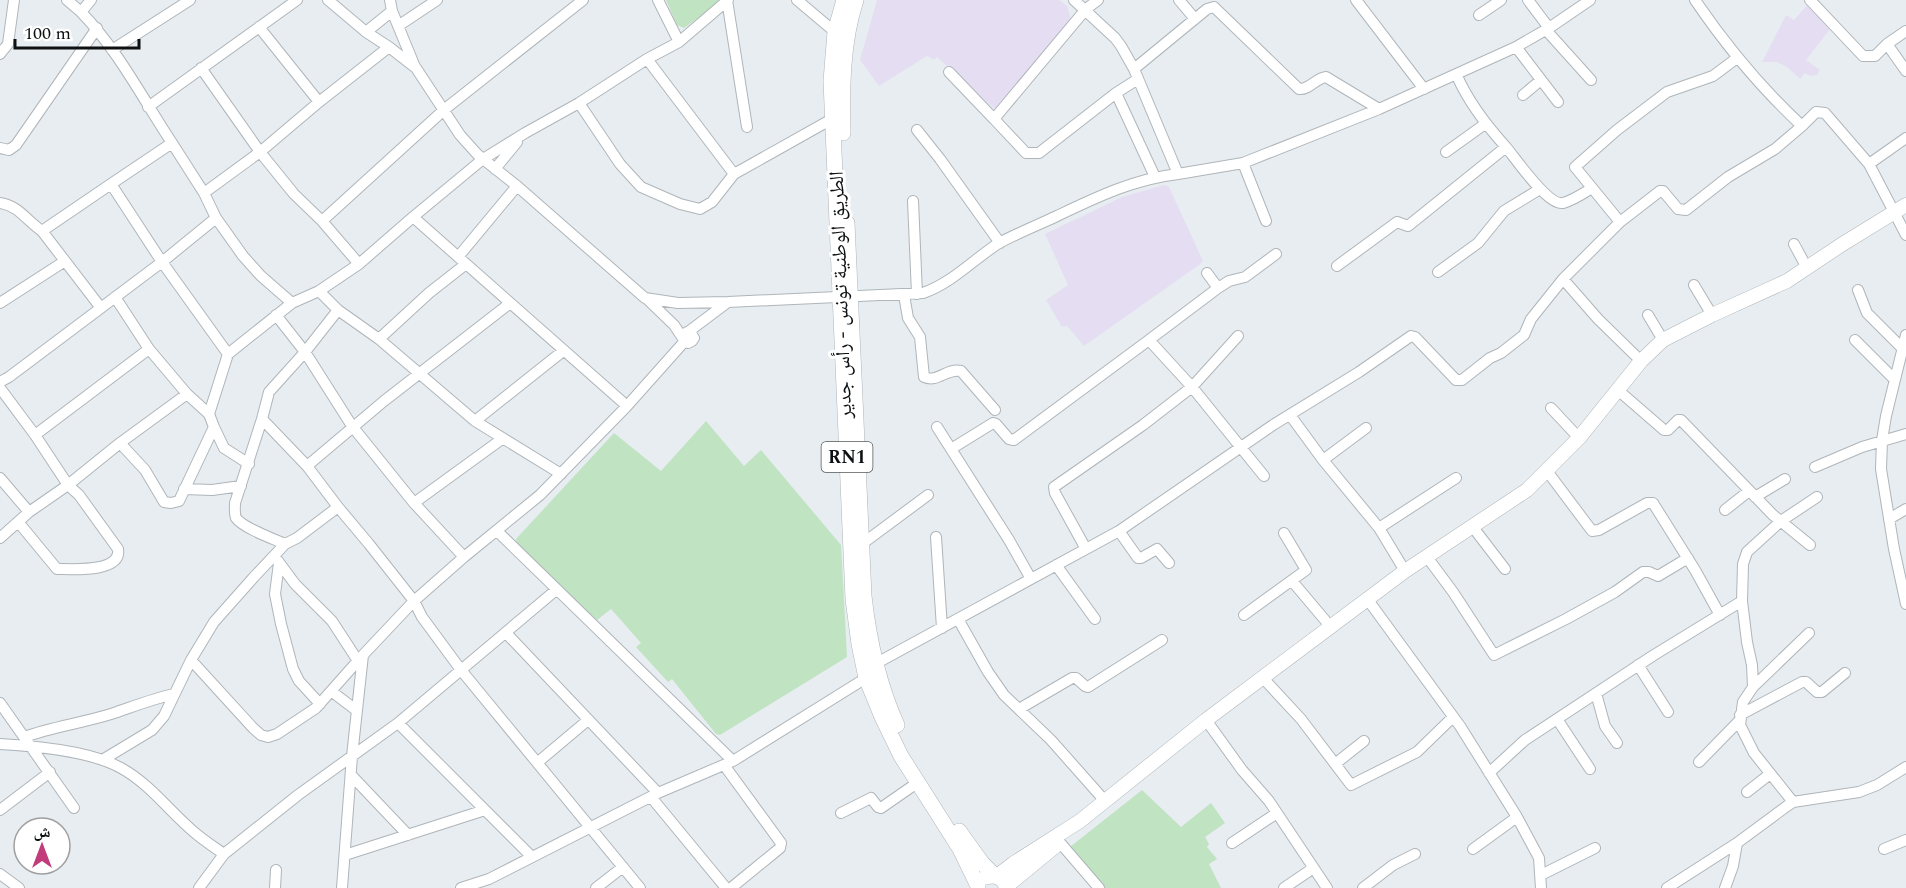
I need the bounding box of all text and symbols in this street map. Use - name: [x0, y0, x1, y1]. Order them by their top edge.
- scale bar: [15, 12, 140, 50]
- text: 100 m: [24, 20, 71, 47]
- street label: الطريق الوطنية تونس - رأس جدير: [822, 171, 860, 420]
- road number: RN1: [822, 442, 872, 472]
- north arrow: [12, 816, 72, 876]
- text: ش: [34, 820, 51, 844]

